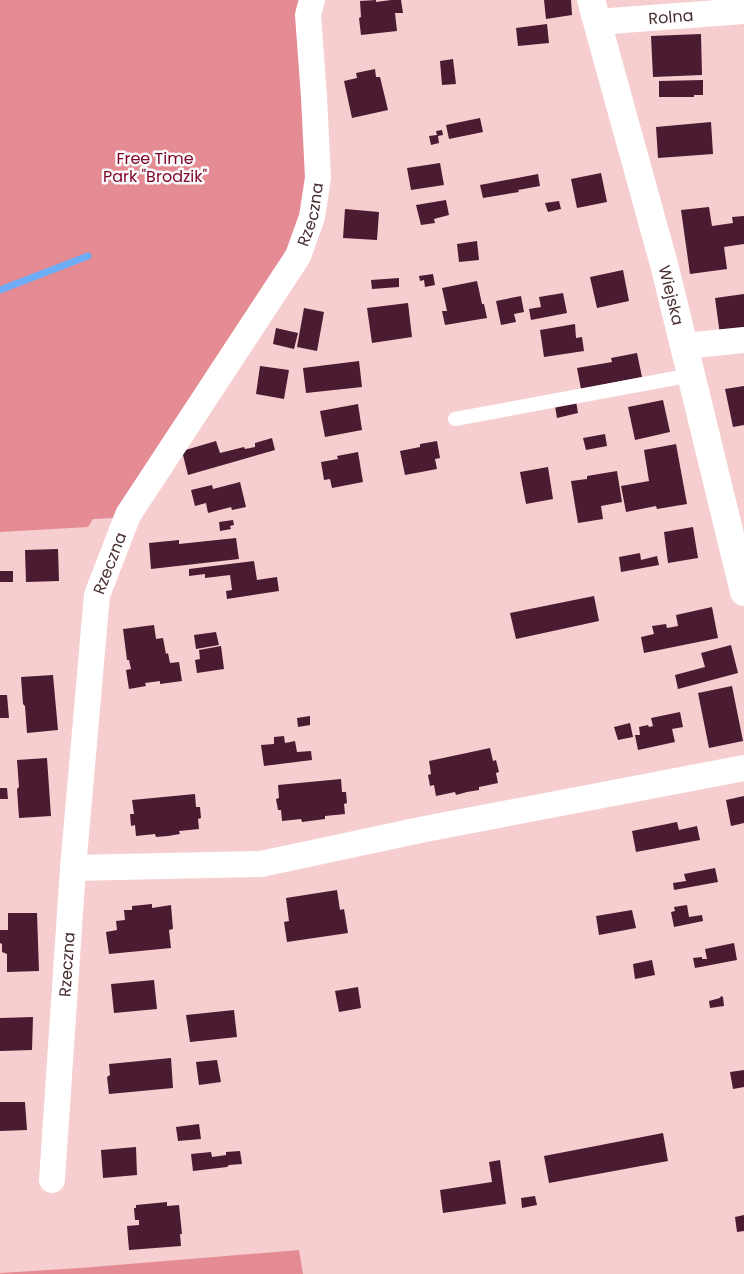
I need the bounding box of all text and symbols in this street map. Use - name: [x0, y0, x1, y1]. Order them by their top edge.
- street label: Rolna: [647, 3, 694, 30]
- park label: Free Time Park "Brodzik": [103, 147, 207, 188]
- street label: Rzeczna: [291, 181, 329, 249]
- street label: Wiejska: [653, 263, 690, 327]
- street label: Rzeczna: [87, 529, 132, 598]
- street label: Rzeczna: [53, 931, 80, 998]

